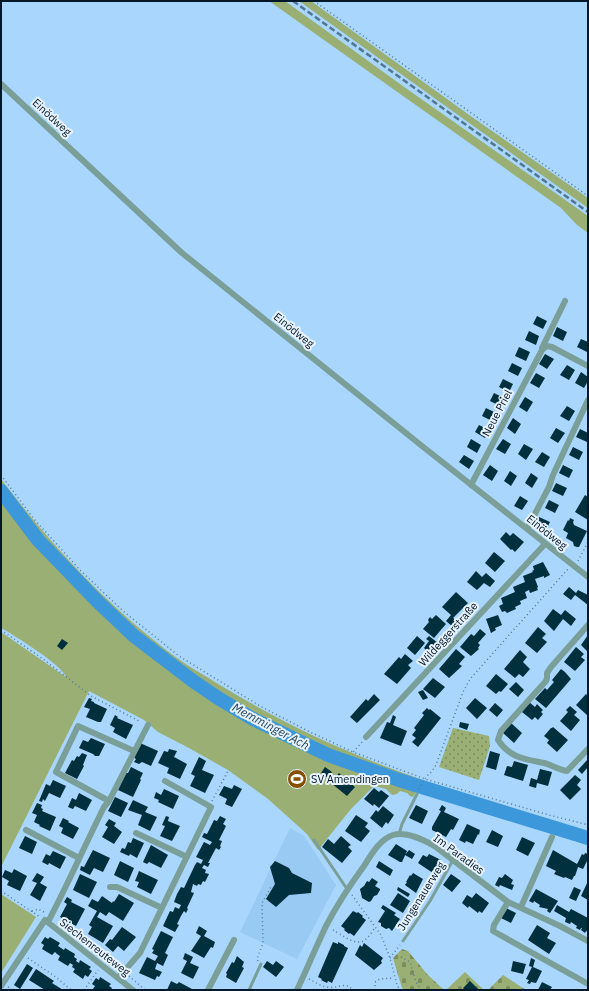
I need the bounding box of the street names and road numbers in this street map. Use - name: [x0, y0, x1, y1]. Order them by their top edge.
- street label: Einödweg: [30, 95, 75, 139]
- street label: Einödweg: [271, 309, 317, 351]
- street label: Neue Priel: [479, 387, 515, 439]
- street label: Einödweg: [524, 511, 570, 553]
- street label: Wildeggerstraße: [415, 599, 481, 669]
- street label: Im Paradies: [431, 831, 487, 877]
- street label: Jungenauerweg: [394, 859, 448, 933]
- street label: Siechenreuteweg: [57, 915, 133, 979]

